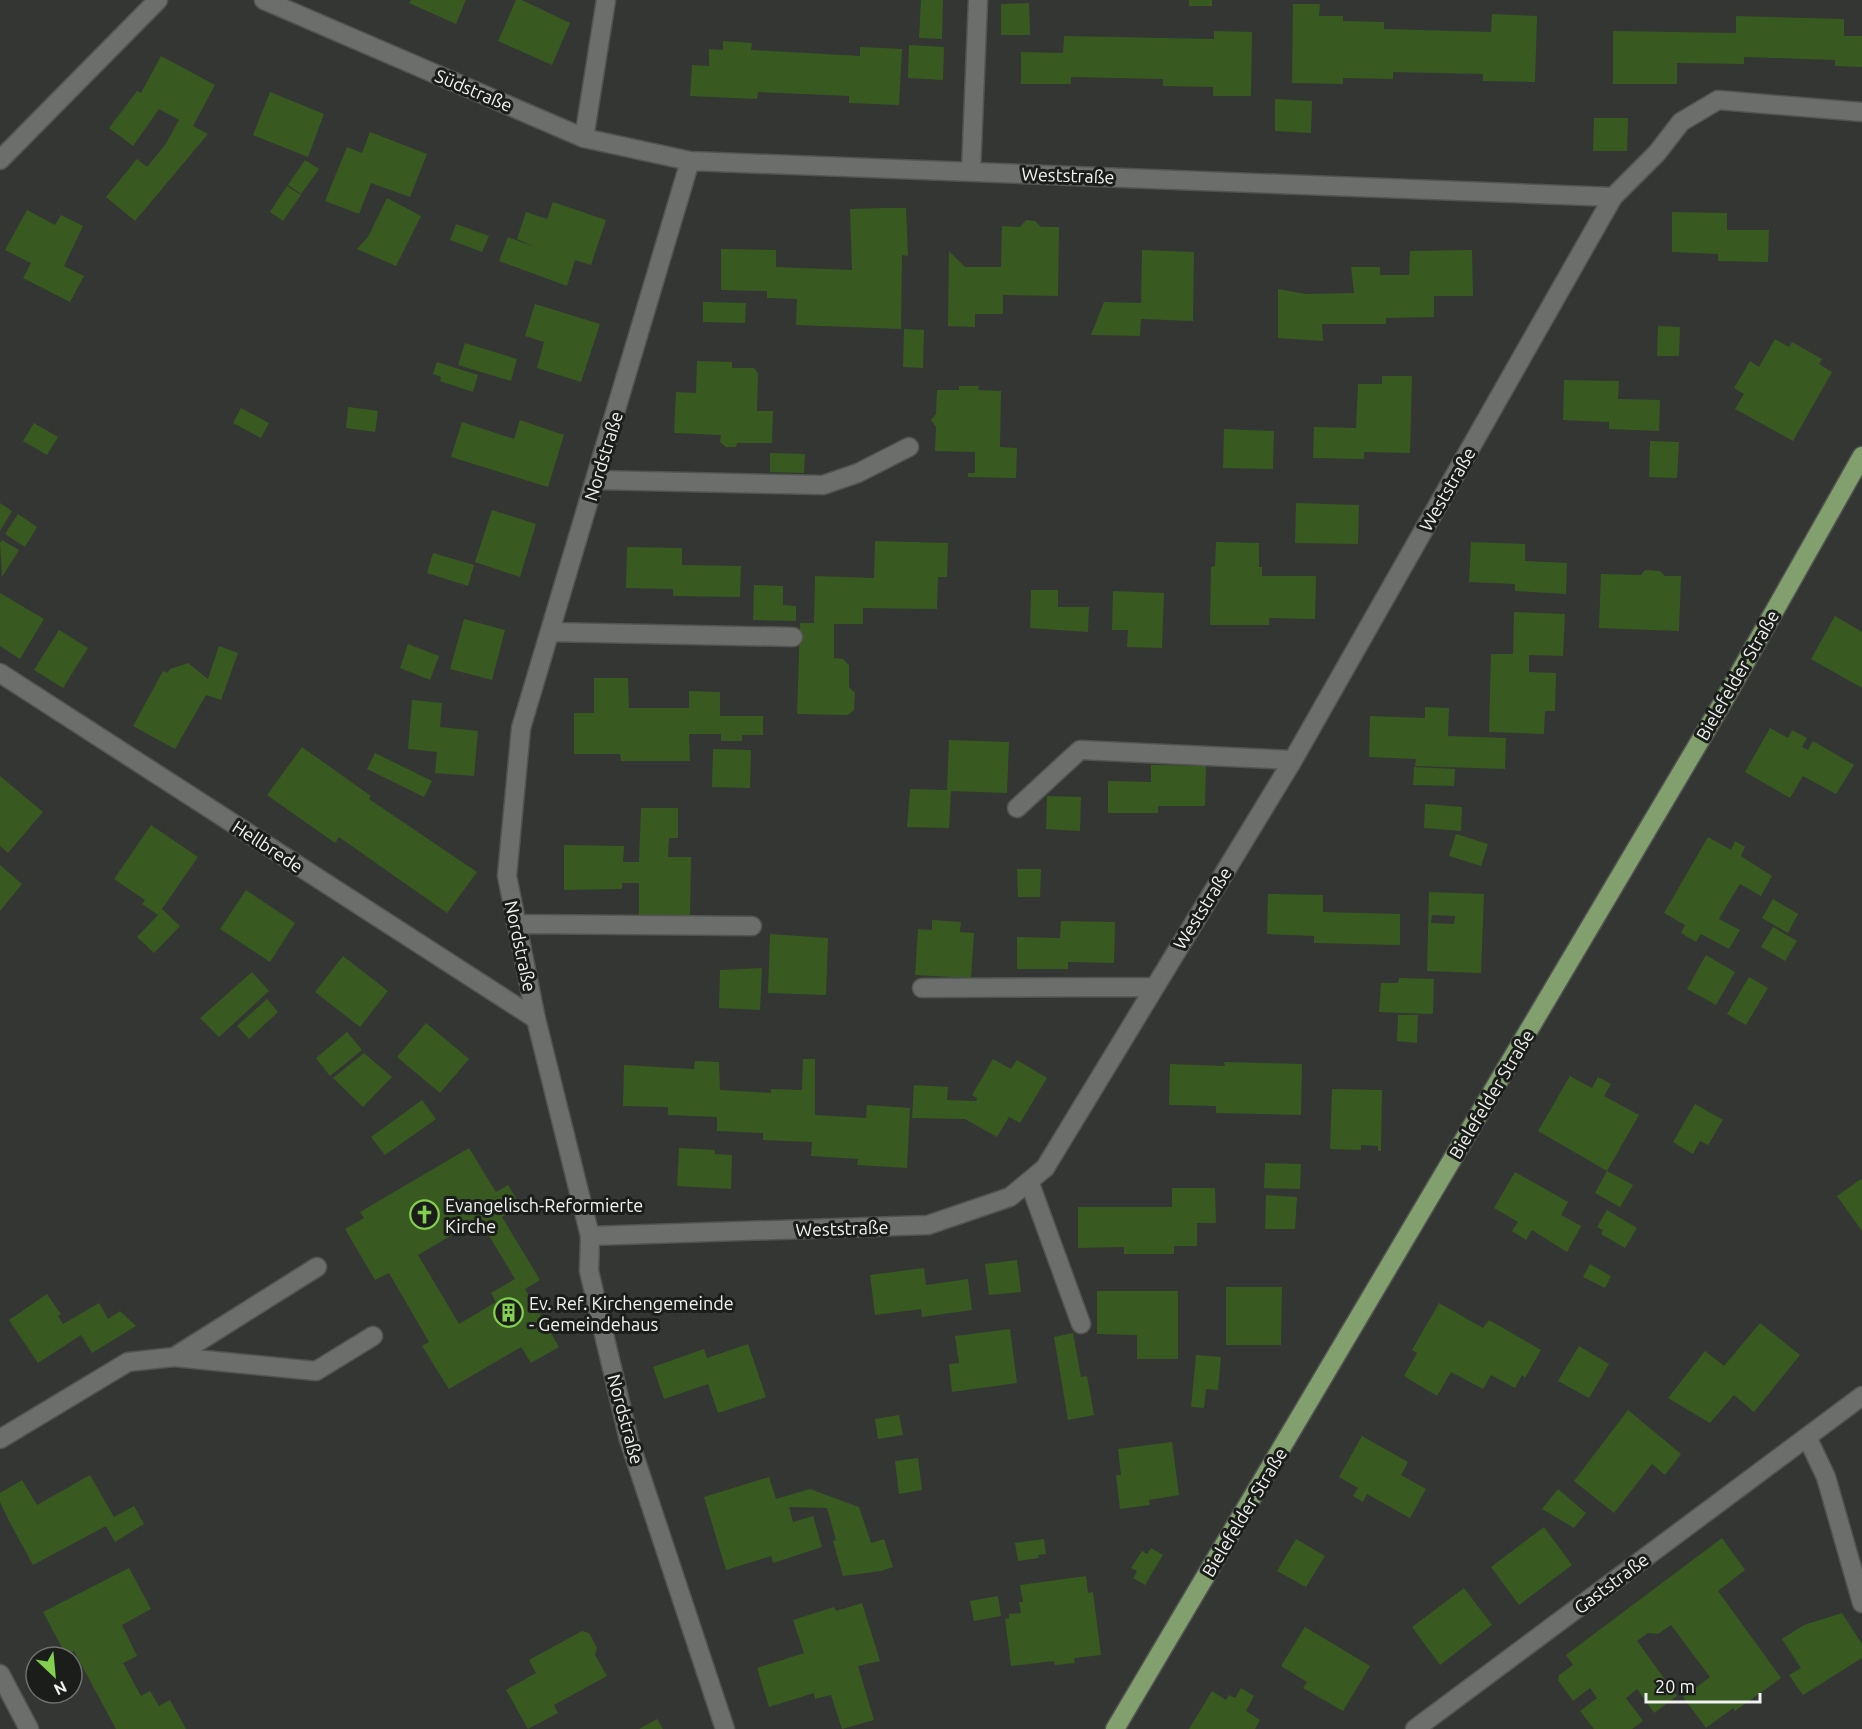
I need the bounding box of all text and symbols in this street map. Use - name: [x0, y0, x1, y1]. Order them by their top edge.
- street label: Südstraße: [432, 65, 516, 115]
- street label: Weststraße: [1021, 163, 1115, 187]
- street label: Nordstraße: [580, 409, 626, 503]
- street label: Weststraße: [1415, 444, 1479, 534]
- street label: Bielefelder Straße: [1692, 606, 1782, 744]
- street label: Hellbrede: [229, 816, 307, 876]
- street label: Weststraße: [1169, 863, 1235, 953]
- street label: Nordstraße: [502, 899, 540, 993]
- street label: Bielefelder Straße: [1445, 1026, 1537, 1162]
- place label: Evangelisch-Reformierte Kirche: [445, 1195, 643, 1236]
- church icon: Evangelisch-Reformierte Kirche: [408, 1199, 440, 1231]
- street label: Weststraße: [795, 1216, 889, 1240]
- place label: Ev. Ref. Kirchengemeinde - Gemeindehaus: [529, 1293, 734, 1334]
- building icon: Ev. Ref. Kirchengemeinde - Gemeindehaus: [492, 1297, 524, 1329]
- street label: Nordstraße: [604, 1372, 648, 1466]
- street label: Bielefelder Straße: [1198, 1444, 1290, 1580]
- street label: Gaststraße: [1570, 1549, 1652, 1617]
- north arrow: [24, 1645, 84, 1705]
- scale bar: [1646, 1666, 1760, 1704]
- text: 20 m: [1655, 1676, 1695, 1696]
- text: N: [51, 1678, 70, 1699]

